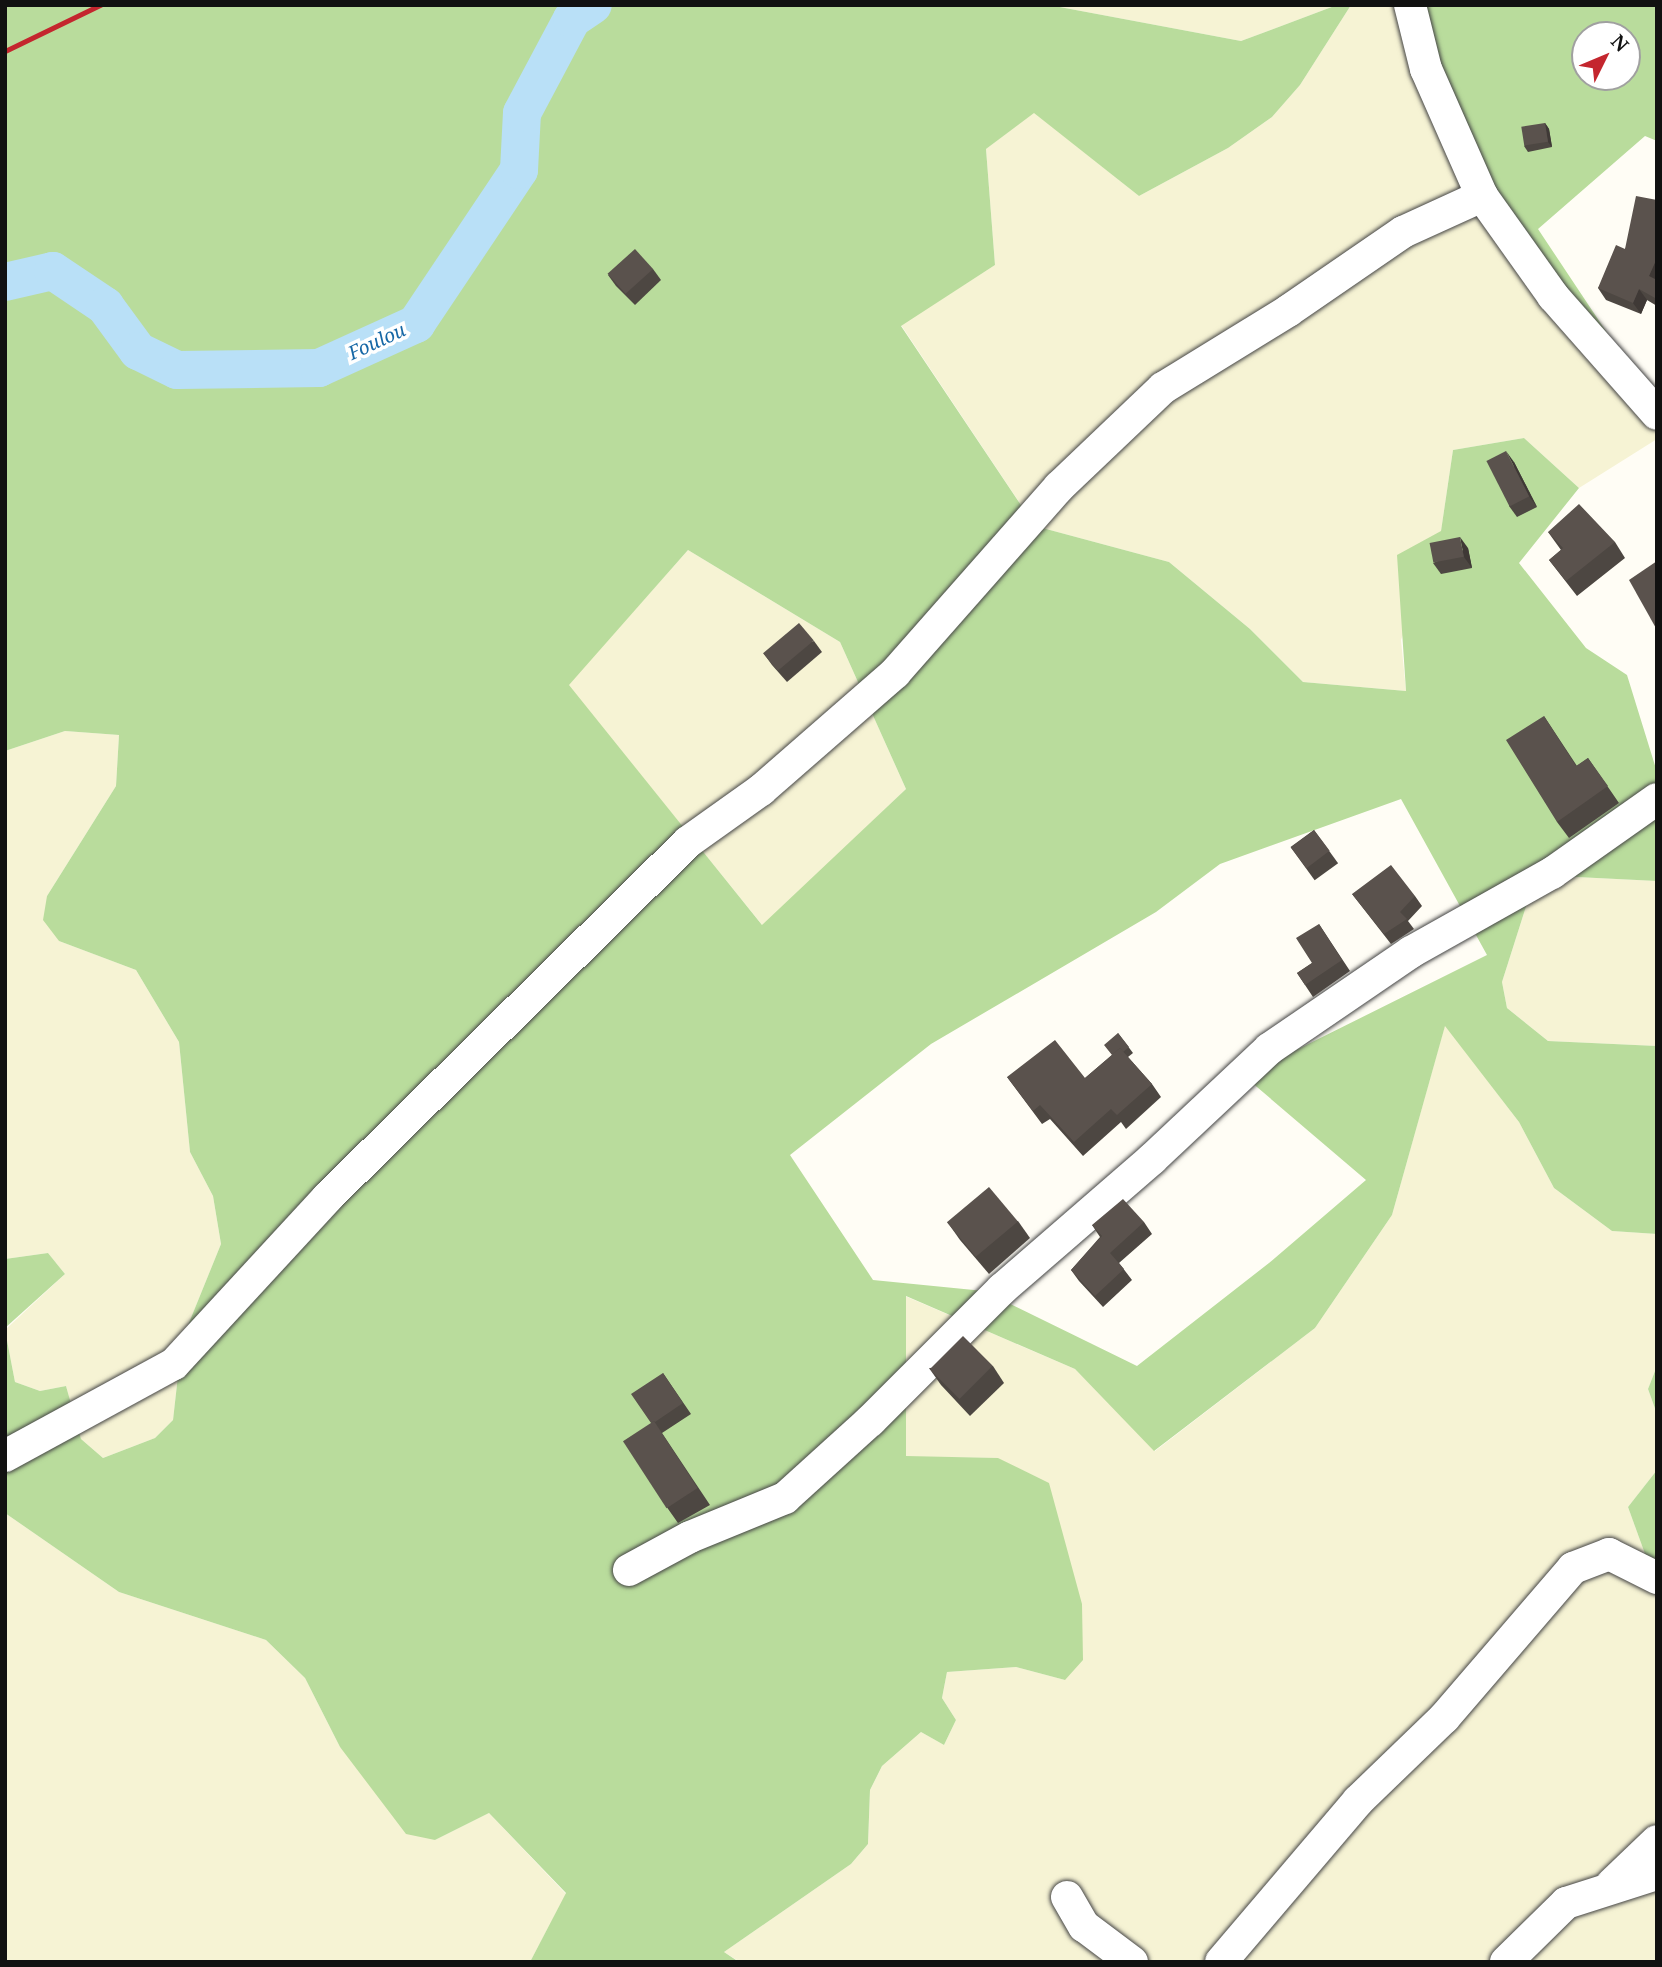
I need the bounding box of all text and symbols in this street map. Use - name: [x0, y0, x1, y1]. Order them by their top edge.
- north arrow: [1571, 21, 1641, 91]
- text: N: [1605, 29, 1635, 57]
- water label: Foulou: [345, 319, 409, 365]

